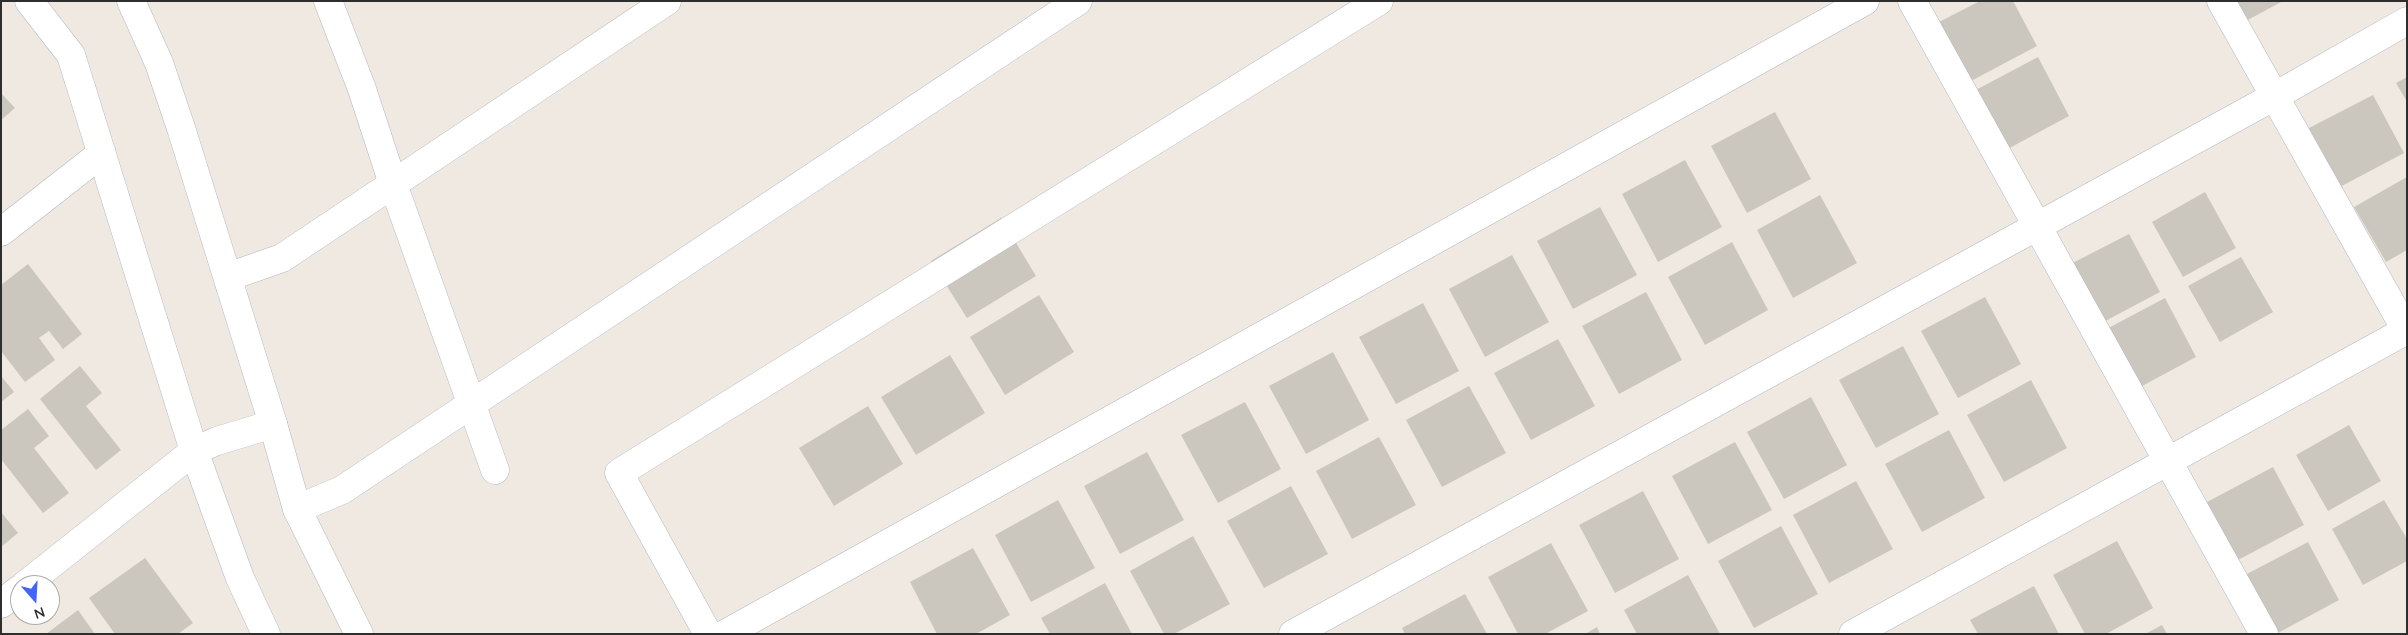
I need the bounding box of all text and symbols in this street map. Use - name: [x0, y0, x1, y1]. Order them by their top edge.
- north arrow: [10, 575, 60, 625]
- text: N: [32, 603, 47, 623]

